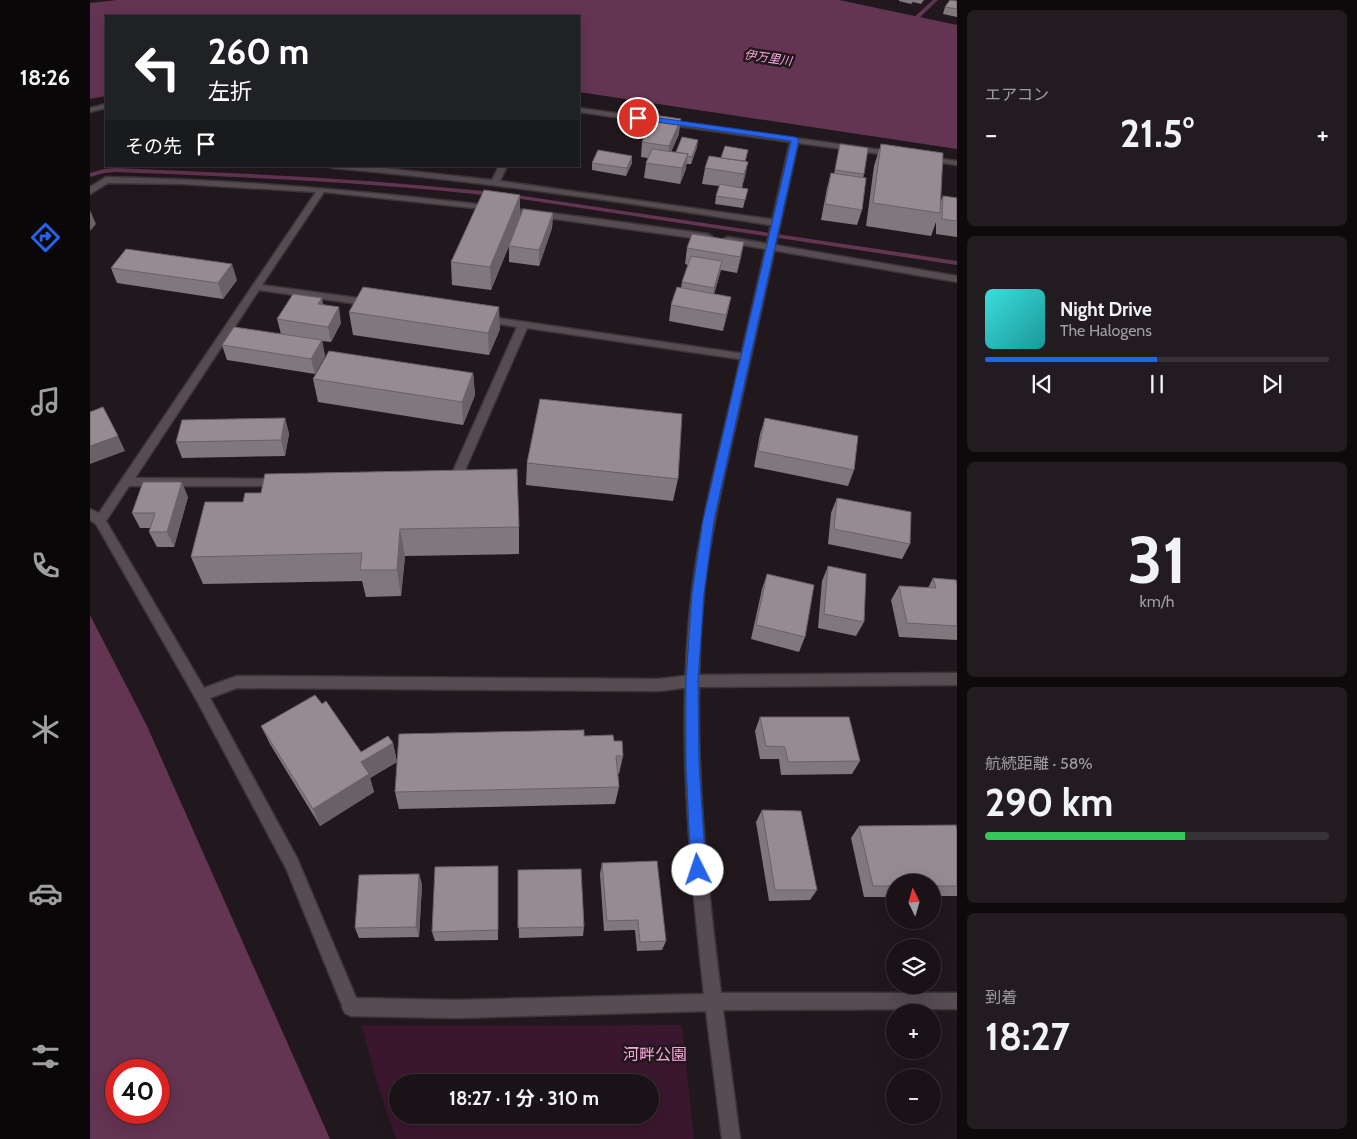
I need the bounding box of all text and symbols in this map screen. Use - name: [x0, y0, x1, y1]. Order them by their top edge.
- text: 260 m: [208, 30, 309, 73]
- icon: left: [125, 35, 190, 100]
- water label: 伊万里川: [743, 47, 795, 69]
- text: 18:26: [20, 64, 70, 91]
- text: 左折: [208, 78, 252, 105]
- text: エアコン: [985, 85, 1049, 104]
- pin: [617, 97, 659, 139]
- icon: arrive: [624, 104, 652, 132]
- text: 21.5°: [1120, 110, 1194, 157]
- text: −: [985, 117, 997, 151]
- text: +: [1317, 117, 1329, 151]
- icon: arrive: [192, 130, 220, 158]
- text: その先: [125, 135, 182, 158]
- icon: directions: [28, 220, 63, 255]
- text: Night Drive: [1060, 298, 1152, 321]
- text: The Halogens: [1060, 321, 1152, 340]
- icon: previous: [1028, 370, 1056, 398]
- icon: pause: [1143, 370, 1171, 398]
- icon: next: [1258, 370, 1286, 398]
- icon: music: [28, 384, 63, 419]
- text: 31: [1127, 520, 1187, 599]
- icon: phone: [28, 548, 63, 583]
- text: km/h: [1139, 592, 1175, 611]
- icon: climate: [28, 712, 63, 747]
- text: 航続距離 · 58%: [985, 754, 1093, 773]
- text: 290 km: [985, 779, 1113, 826]
- position arrow: [671, 843, 723, 895]
- north arrow: [886, 874, 941, 929]
- map controls: [886, 874, 941, 1124]
- icon: car: [28, 876, 63, 911]
- button: layers: [886, 939, 941, 994]
- text: 到着: [985, 988, 1017, 1007]
- button: +: [886, 1004, 941, 1059]
- text: 18:27: [985, 1013, 1070, 1060]
- icon: filters: [28, 1039, 63, 1074]
- park label: 河畔公園: [623, 1045, 687, 1064]
- speed limit sign: 40: [105, 1059, 170, 1124]
- button: −: [886, 1069, 941, 1124]
- text: 18:27 · 1 分 · 310 m: [449, 1087, 599, 1110]

